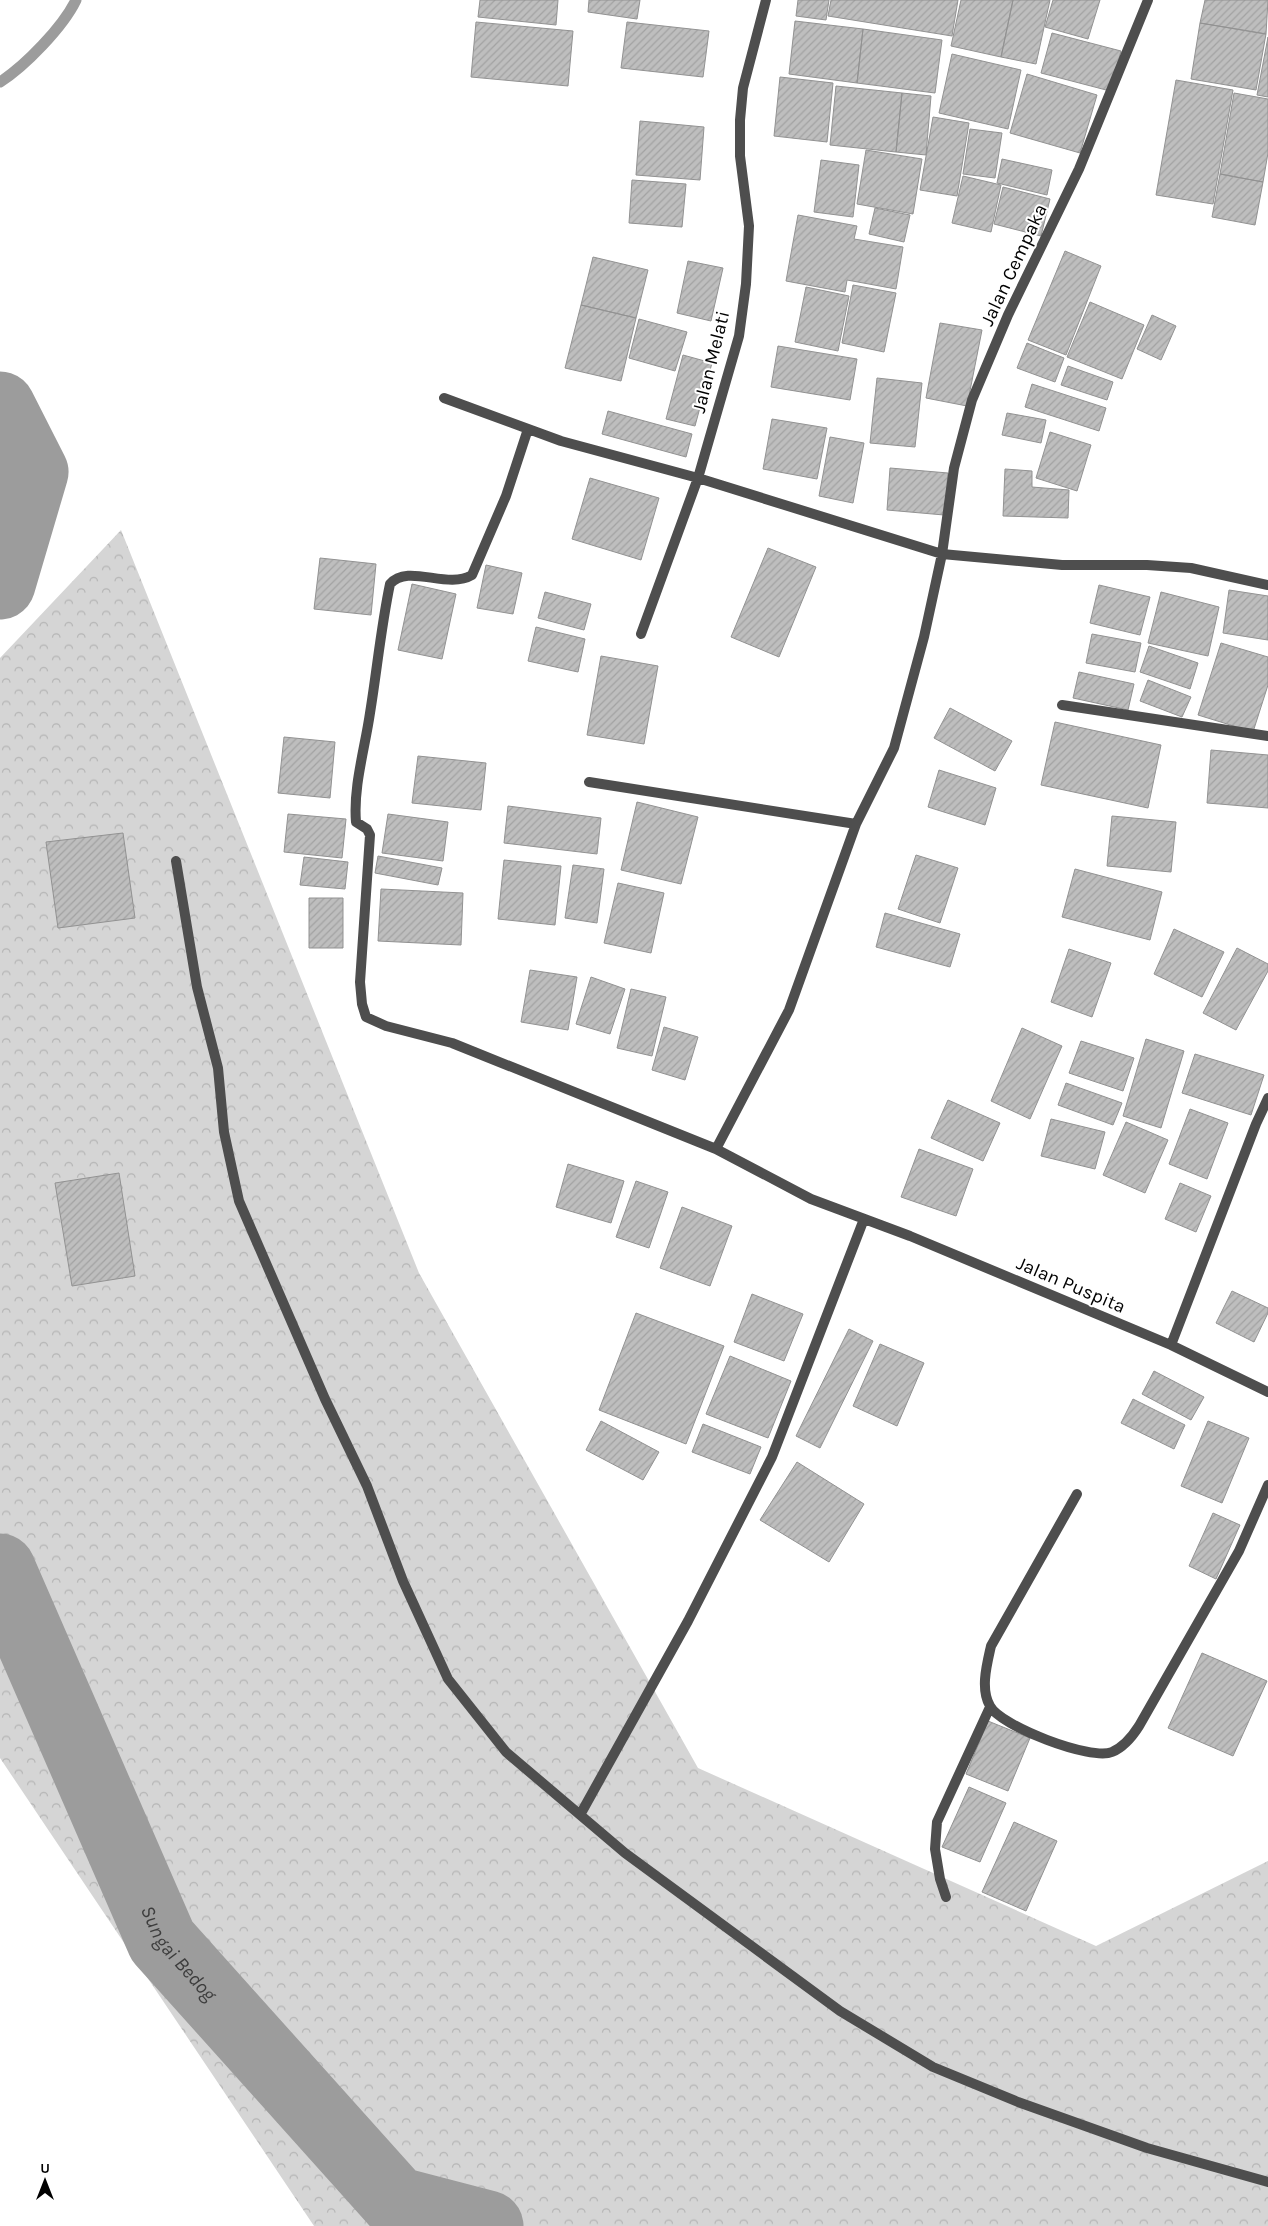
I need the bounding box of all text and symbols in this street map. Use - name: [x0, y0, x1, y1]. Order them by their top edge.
- street label: Jalan Cempaka: [976, 201, 1052, 329]
- street label: Jalan Melati: [688, 309, 734, 415]
- street label: Jalan Puspita: [1013, 1252, 1129, 1318]
- water label: Sungai Bedog: [136, 1902, 222, 2006]
- north arrow: [20, 2156, 70, 2206]
- text: U: [40, 2160, 50, 2177]

